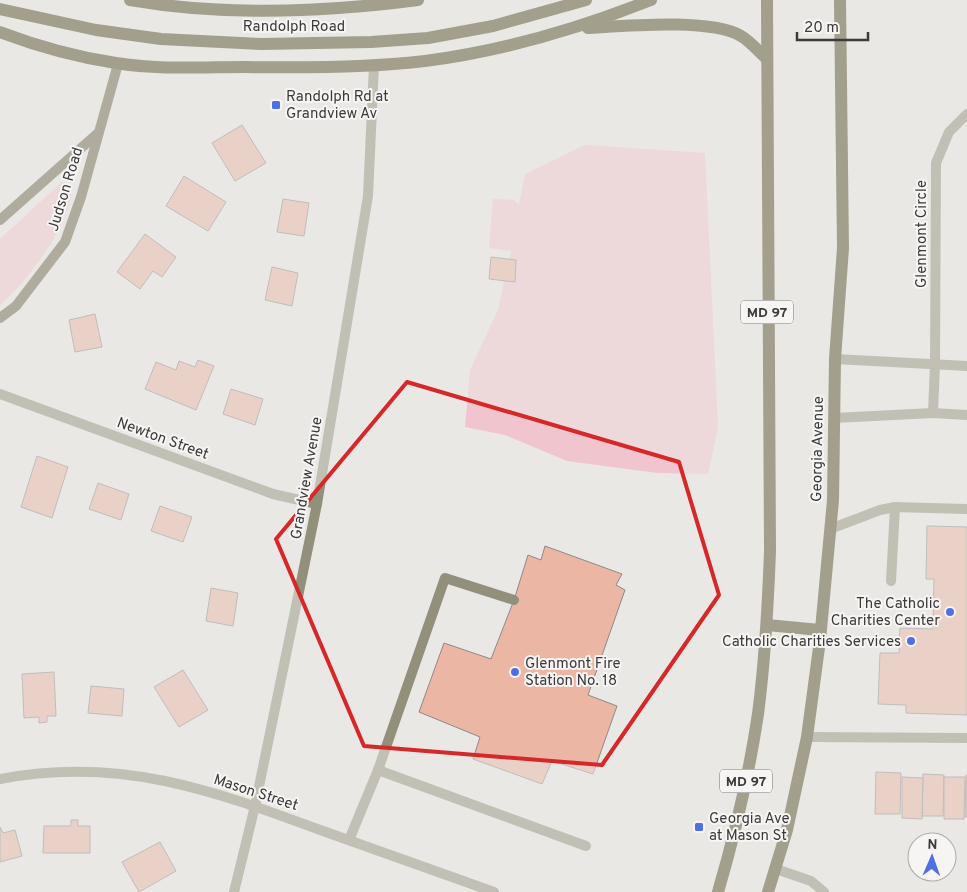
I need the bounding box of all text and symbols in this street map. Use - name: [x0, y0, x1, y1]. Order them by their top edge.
- scale bar: [797, 10, 868, 42]
- street label: Randolph Road: [243, 18, 345, 37]
- text: 20 m: [804, 19, 839, 38]
- place label: Randolph Rd at Grandview Av: [286, 88, 389, 124]
- marker: Randolph Rd at Grandview Av: [270, 99, 282, 111]
- street label: Judson Road: [45, 145, 88, 234]
- street label: Glenmont Circle: [913, 180, 932, 288]
- road number: MD 97: [741, 300, 793, 324]
- street label: Georgia Avenue: [808, 396, 829, 502]
- street label: Newton Street: [114, 414, 211, 465]
- street label: Grandview Avenue: [287, 415, 328, 541]
- place label: The Catholic Charities Center: [831, 595, 940, 631]
- marker: The Catholic Charities Center: [944, 606, 956, 618]
- place label: Catholic Charities Services: [722, 633, 901, 652]
- marker: Catholic Charities Services: [905, 635, 917, 647]
- place label: Glenmont Fire Station No. 18: [525, 655, 621, 691]
- marker: Glenmont Fire Station No. 18: [509, 666, 521, 678]
- road number: MD 97: [720, 769, 772, 792]
- street label: Mason Street: [211, 771, 300, 816]
- place label: Georgia Ave at Mason St: [709, 810, 790, 846]
- marker: Georgia Ave at Mason St: [693, 821, 705, 833]
- north arrow: [907, 832, 957, 882]
- text: N: [927, 837, 938, 854]

